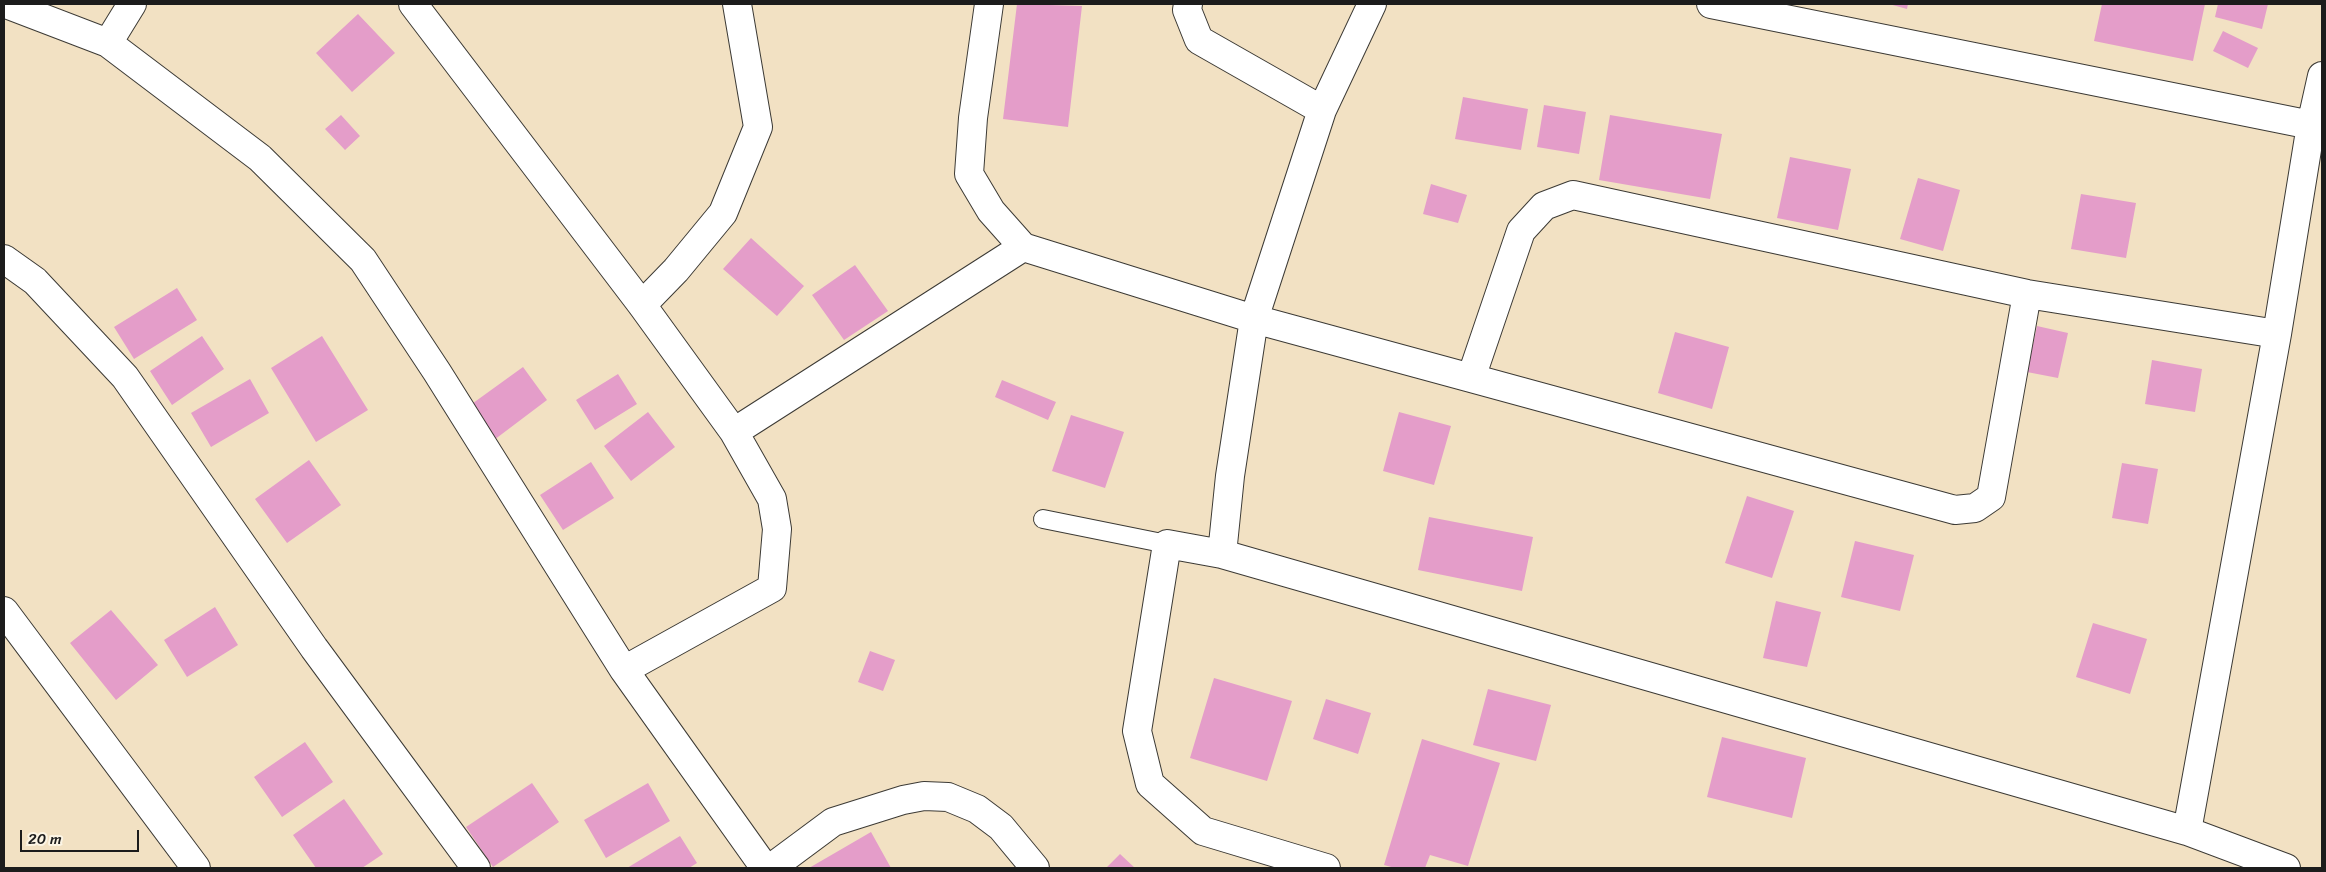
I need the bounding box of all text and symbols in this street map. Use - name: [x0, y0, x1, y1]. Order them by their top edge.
- scale bar: [22, 820, 141, 852]
- text: 20 m: [28, 826, 62, 852]

